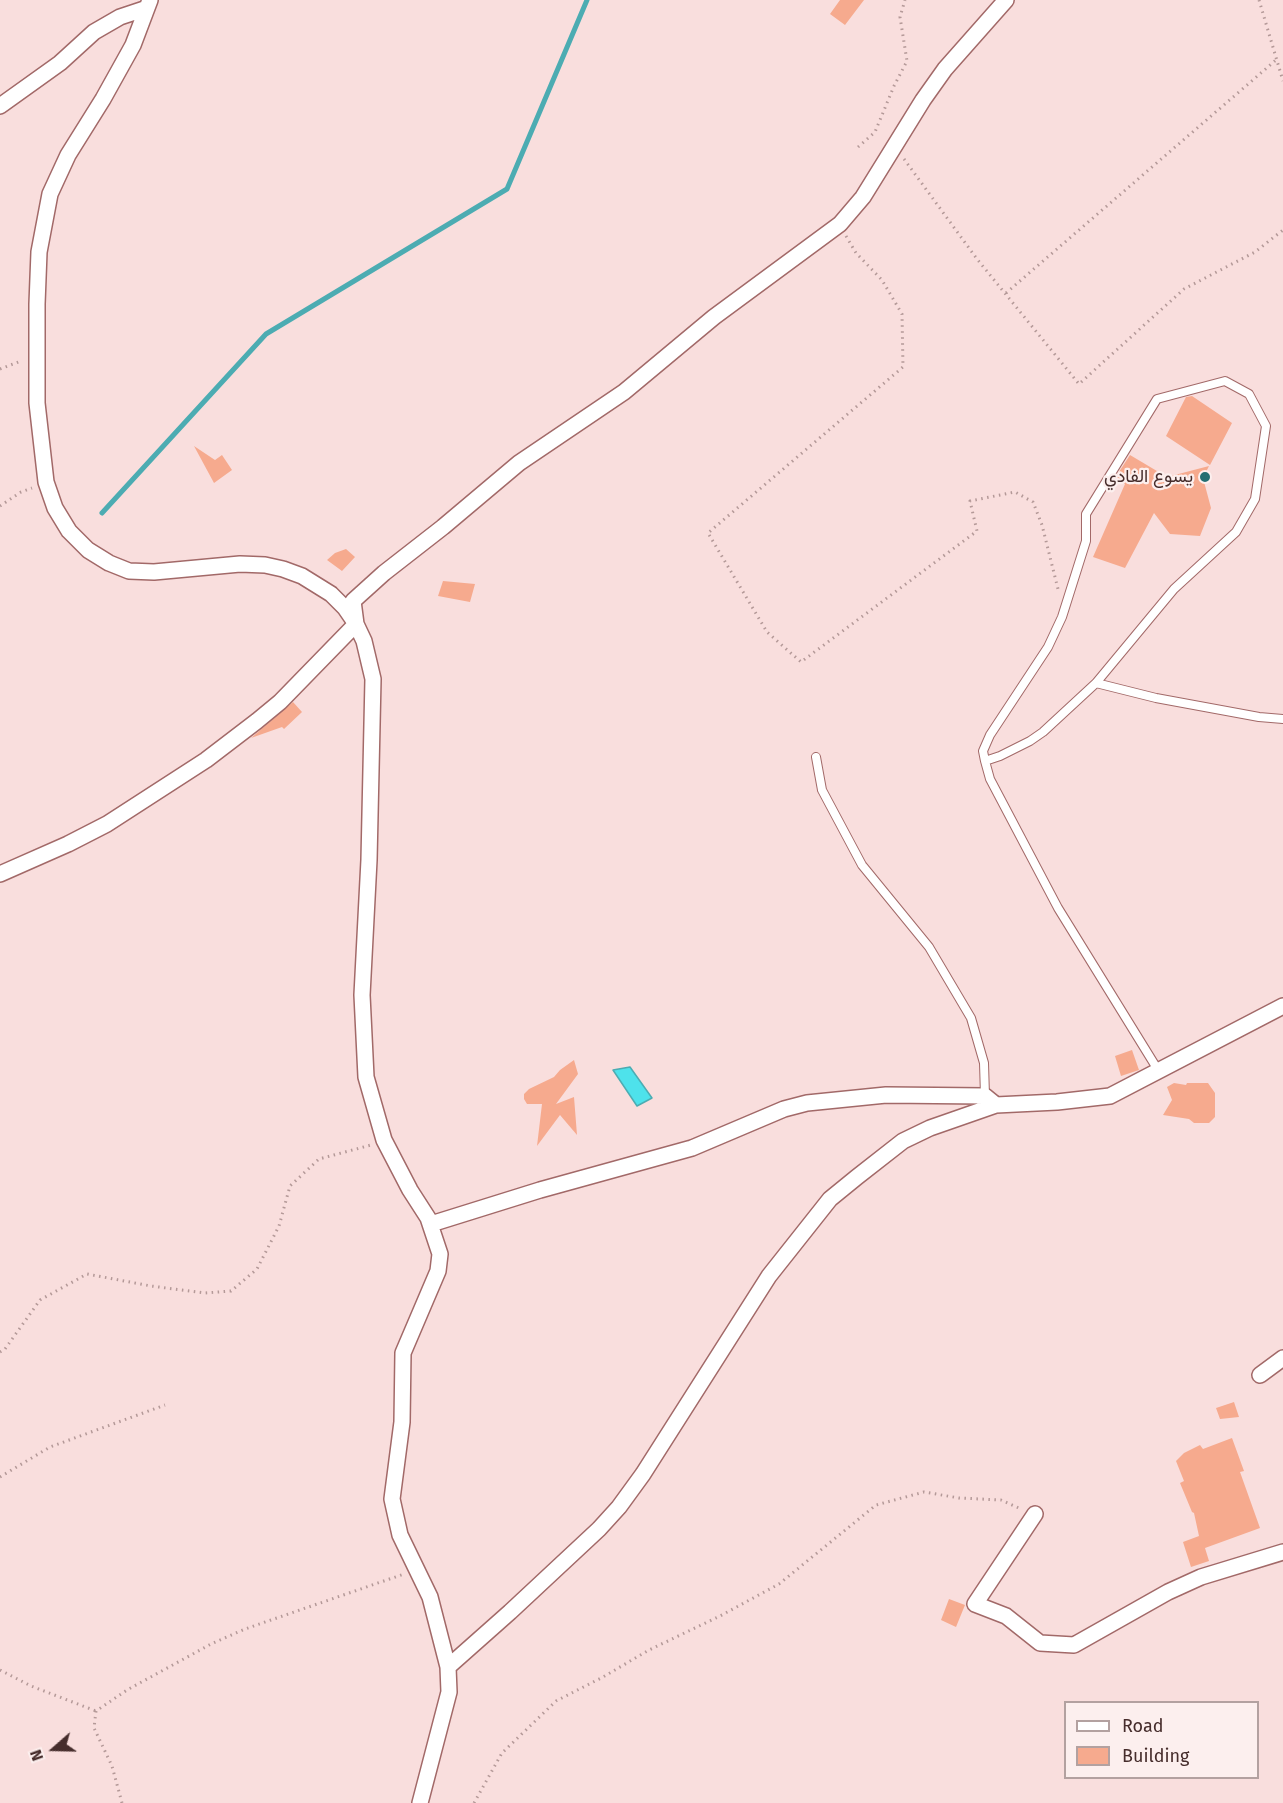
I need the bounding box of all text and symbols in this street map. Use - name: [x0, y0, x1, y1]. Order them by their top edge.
- place label: يسوع الفادي: [1104, 466, 1193, 488]
- marker: يسوع الفادي: [1198, 470, 1212, 484]
- legend: [1064, 1701, 1259, 1779]
- text: Road: [1122, 1715, 1164, 1737]
- north arrow: [24, 1719, 84, 1779]
- text: Building: [1122, 1745, 1189, 1767]
- text: N: [26, 1747, 47, 1764]

